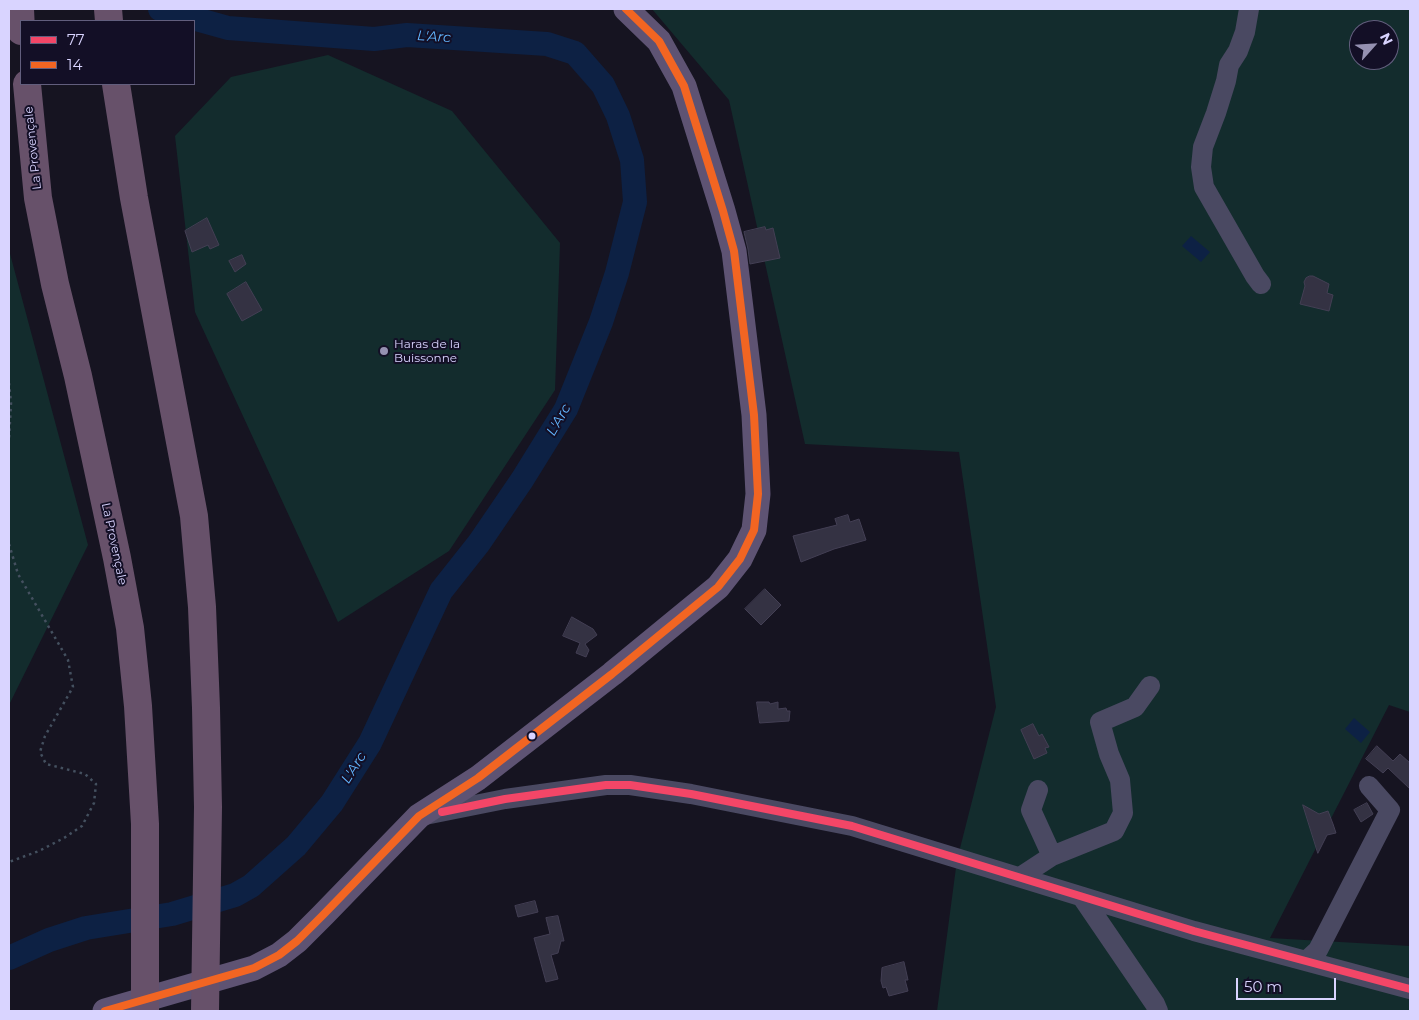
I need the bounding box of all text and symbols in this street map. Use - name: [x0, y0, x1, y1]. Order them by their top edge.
- legend: [20, 20, 195, 85]
- north arrow: [1349, 20, 1399, 70]
- water label: L'Arc: [417, 27, 451, 47]
- text: 77: [67, 30, 85, 49]
- text: N: [1376, 30, 1397, 48]
- text: 14: [67, 55, 82, 74]
- street label: La Provençale: [21, 106, 45, 190]
- place label: Haras de la Buissonne: [394, 337, 460, 365]
- marker: Haras de la Buissonne: [378, 345, 390, 357]
- water label: L'Arc: [543, 401, 575, 439]
- street label: La Provençale: [98, 502, 130, 586]
- unlabelled marker: [527, 731, 537, 741]
- water label: L'Arc: [338, 749, 370, 787]
- scale bar: [1239, 968, 1339, 1000]
- text: 50 m: [1244, 977, 1282, 996]

